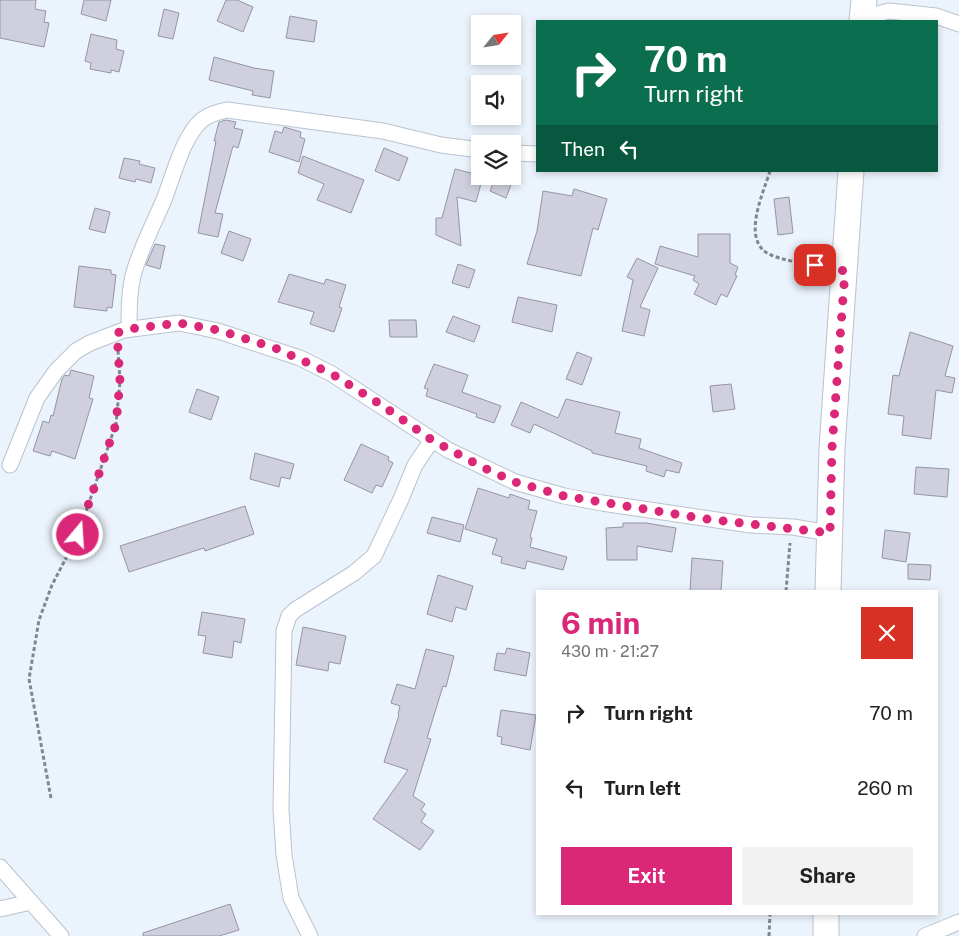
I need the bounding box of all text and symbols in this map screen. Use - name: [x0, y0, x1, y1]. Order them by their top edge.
- north arrow: [471, 15, 521, 65]
- map controls: [471, 15, 521, 185]
- text: 70 m: [644, 39, 727, 80]
- icon: right: [561, 40, 626, 105]
- button: sound: [471, 75, 521, 125]
- text: Turn right: [644, 81, 744, 107]
- button: layers: [471, 135, 521, 185]
- icon: left: [615, 135, 643, 163]
- text: Then: [561, 138, 605, 160]
- pin: [794, 244, 836, 286]
- icon: arrive: [801, 251, 829, 279]
- position arrow: [51, 508, 103, 560]
- text: 6 min: [561, 605, 640, 641]
- button: close: [861, 607, 913, 659]
- text: 430 m · 21:27: [561, 642, 659, 661]
- icon: right: [561, 699, 589, 727]
- text: Turn right: [604, 702, 693, 724]
- text: 70 m: [869, 702, 913, 724]
- icon: left: [561, 774, 589, 802]
- text: Turn left: [604, 777, 681, 799]
- text: 260 m: [857, 777, 913, 799]
- button: Exit: [561, 847, 732, 905]
- button: Share: [742, 847, 913, 905]

